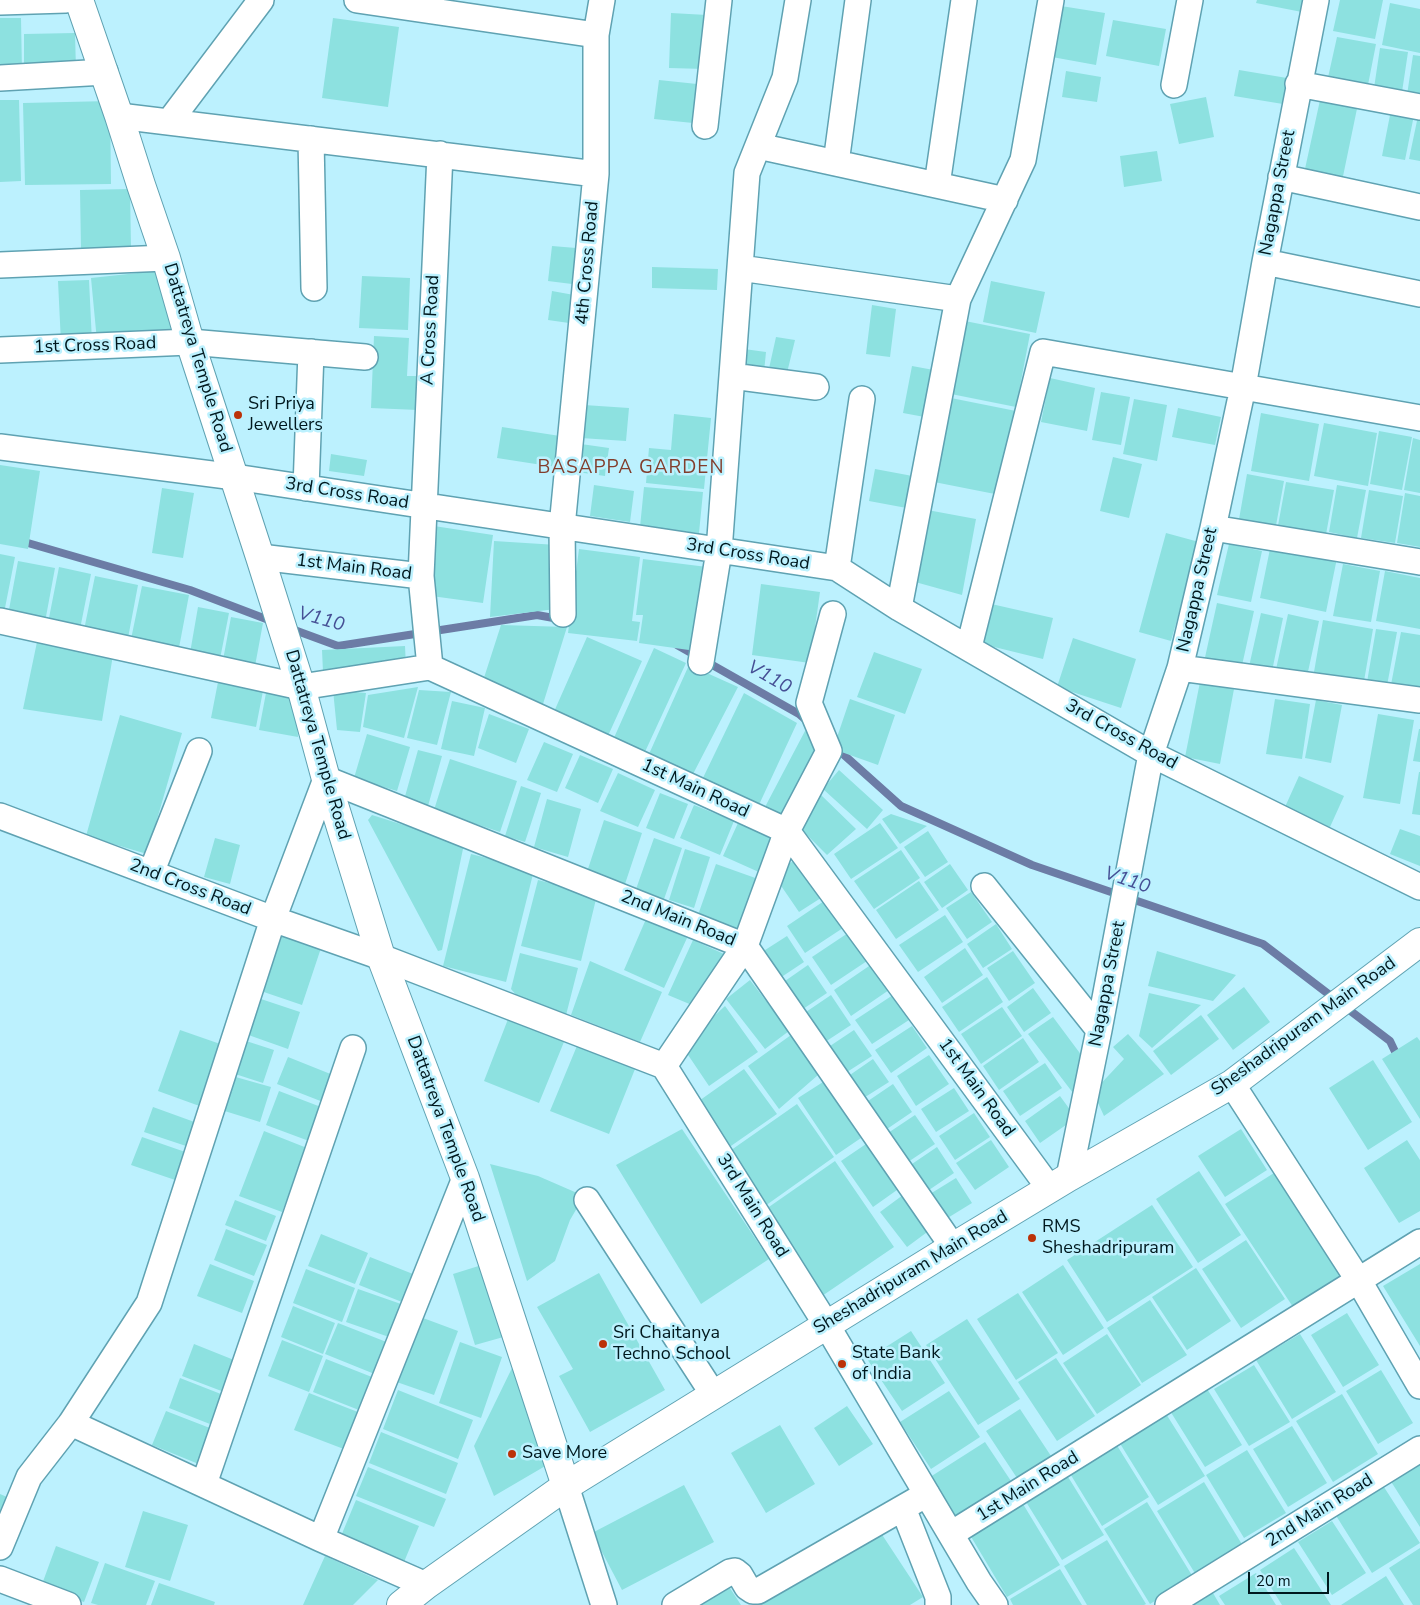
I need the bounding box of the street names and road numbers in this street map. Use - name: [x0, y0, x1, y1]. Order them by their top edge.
- street label: Nagappa Street: [1255, 129, 1301, 257]
- street label: 4th Cross Road: [572, 200, 604, 326]
- street label: Dattatreya Temple Road: [158, 261, 236, 455]
- street label: A Cross Road: [417, 275, 445, 385]
- street label: 1st Cross Road: [33, 333, 157, 359]
- street label: 3rd Cross Road: [284, 474, 410, 514]
- street label: Nagappa Street: [1173, 526, 1223, 654]
- street label: 3rd Cross Road: [685, 535, 811, 575]
- street label: 1st Main Road: [295, 550, 413, 586]
- street label: Dattatreya Temple Road: [280, 648, 354, 842]
- street label: 3rd Cross Road: [1061, 695, 1181, 775]
- street label: 1st Main Road: [638, 755, 752, 823]
- street label: 2nd Cross Road: [126, 855, 254, 921]
- street label: 2nd Main Road: [617, 886, 739, 952]
- street label: Nagappa Street: [1085, 920, 1131, 1048]
- street label: Sheshadripuram Main Road: [1208, 953, 1400, 1101]
- street label: Dattatreya Temple Road: [401, 1033, 489, 1225]
- street label: 1st Main Road: [933, 1035, 1019, 1141]
- street label: 3rd Main Road: [712, 1150, 792, 1262]
- street label: Sheshadripuram Main Road: [810, 1206, 1012, 1340]
- street label: 1st Main Road: [973, 1447, 1083, 1527]
- street label: 2nd Main Road: [1263, 1470, 1377, 1552]

